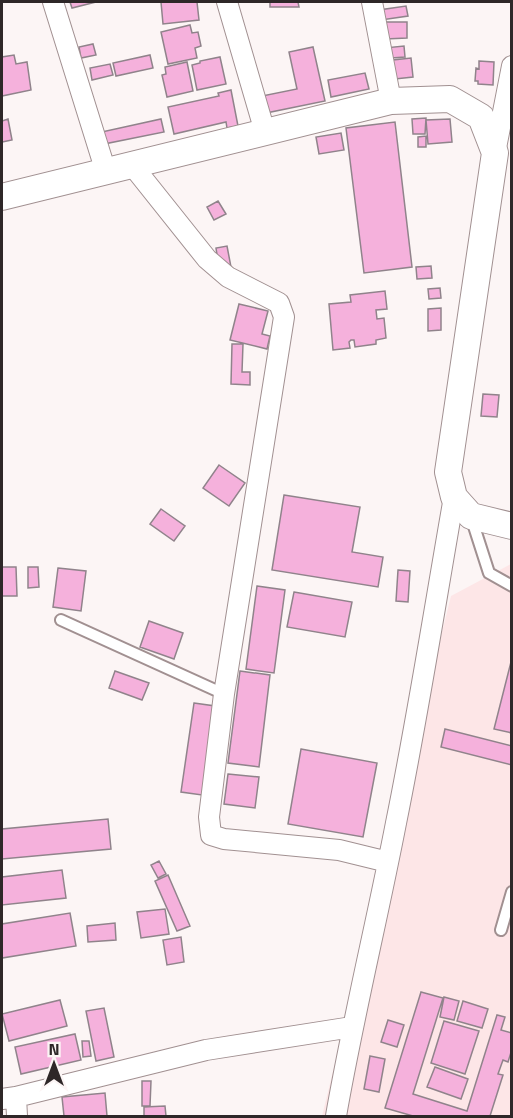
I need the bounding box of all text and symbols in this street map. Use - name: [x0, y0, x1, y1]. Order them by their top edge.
- north arrow: [24, 1034, 84, 1094]
- text: N: [48, 1037, 60, 1061]

